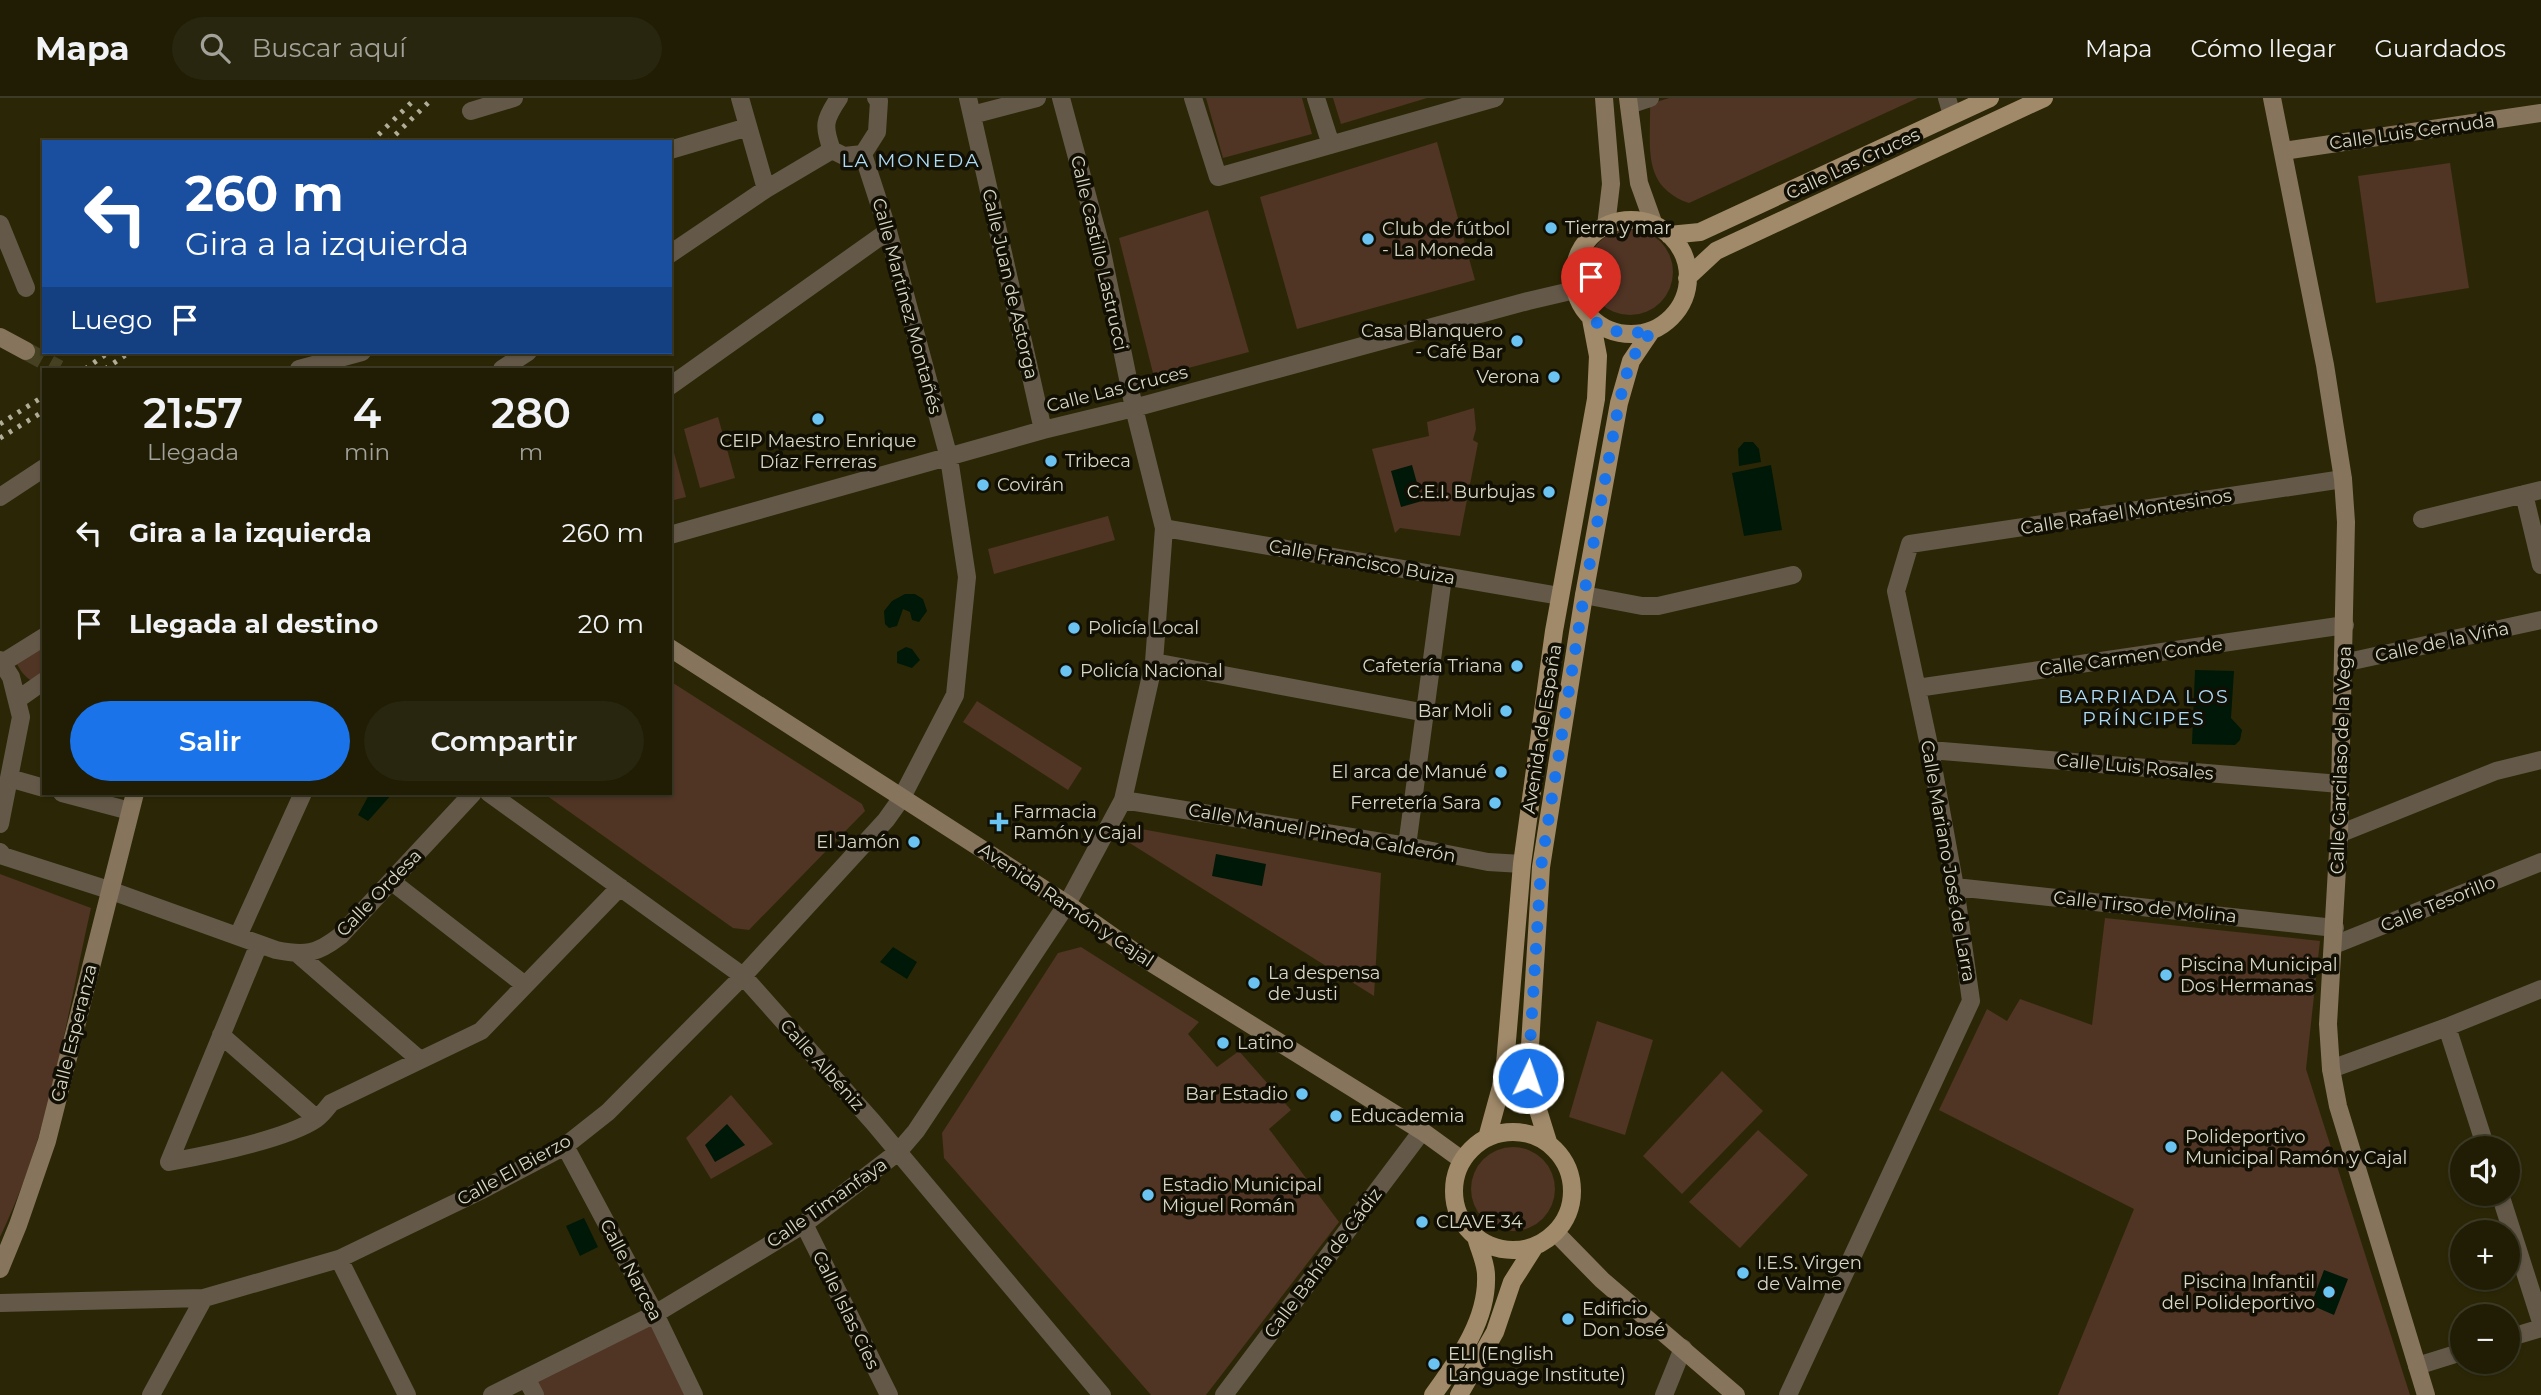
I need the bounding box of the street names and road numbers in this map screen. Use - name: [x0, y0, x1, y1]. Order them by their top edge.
- street label: Calle Luis Cernuda: [2328, 109, 2496, 155]
- street label: Calle Las Cruces: [1783, 123, 1924, 205]
- street label: Calle Castillo Lastrucci: [1066, 153, 1132, 353]
- street label: Calle Juan de Astorga: [977, 187, 1043, 381]
- street label: Calle Martínez Montañés: [868, 196, 947, 417]
- street label: Calle Las Cruces: [1044, 361, 1190, 417]
- street label: Calle Rafael Montesinos: [2019, 484, 2233, 540]
- street label: Calle Francisco Buiza: [1267, 535, 1457, 589]
- street label: Calle de la Viña: [2373, 617, 2511, 667]
- street label: Calle Carmen Conde: [2038, 633, 2224, 681]
- street label: Avenida de España: [1518, 643, 1566, 815]
- street label: Calle Garcilaso de la Vega: [2326, 645, 2356, 875]
- street label: Calle Mariano José de Larra: [1916, 738, 1980, 984]
- street label: Calle Luis Rosales: [2056, 749, 2215, 785]
- street label: Calle Manuel Pineda Calderón: [1187, 799, 1457, 867]
- street label: Avenida Ramón y Cajal: [974, 838, 1158, 972]
- street label: Calle Ordesa: [332, 845, 426, 941]
- street label: Calle Tesorillo: [2377, 871, 2499, 937]
- street label: Calle Tirso de Molina: [2052, 886, 2238, 928]
- street label: Calle Esperanza: [46, 962, 102, 1104]
- street label: Calle Albéniz: [775, 1015, 869, 1115]
- street label: Calle El Bierzo: [453, 1130, 575, 1210]
- street label: Calle Timanfaya: [763, 1153, 891, 1253]
- street label: Calle Bahía de Cádiz: [1259, 1184, 1387, 1342]
- street label: Calle Narcea: [595, 1215, 667, 1325]
- street label: Calle Islas Cíes: [808, 1247, 884, 1373]

